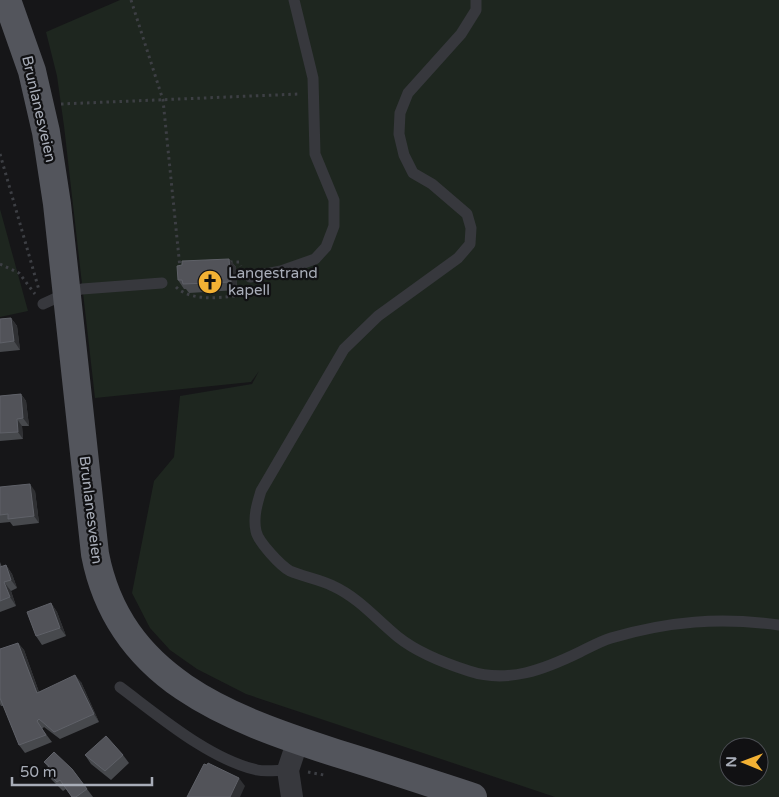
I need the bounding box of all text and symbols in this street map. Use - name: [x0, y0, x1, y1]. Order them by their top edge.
- street label: Brunlanesveien: [18, 54, 60, 164]
- place label: Langestrand kapell: [228, 264, 318, 299]
- church icon: Langestrand kapell: [197, 269, 223, 295]
- street label: Brunlanesveien: [75, 455, 107, 565]
- north arrow: [719, 737, 769, 787]
- scale bar: [12, 754, 152, 786]
- text: N: [723, 756, 740, 768]
- text: 50 m: [20, 763, 57, 781]

